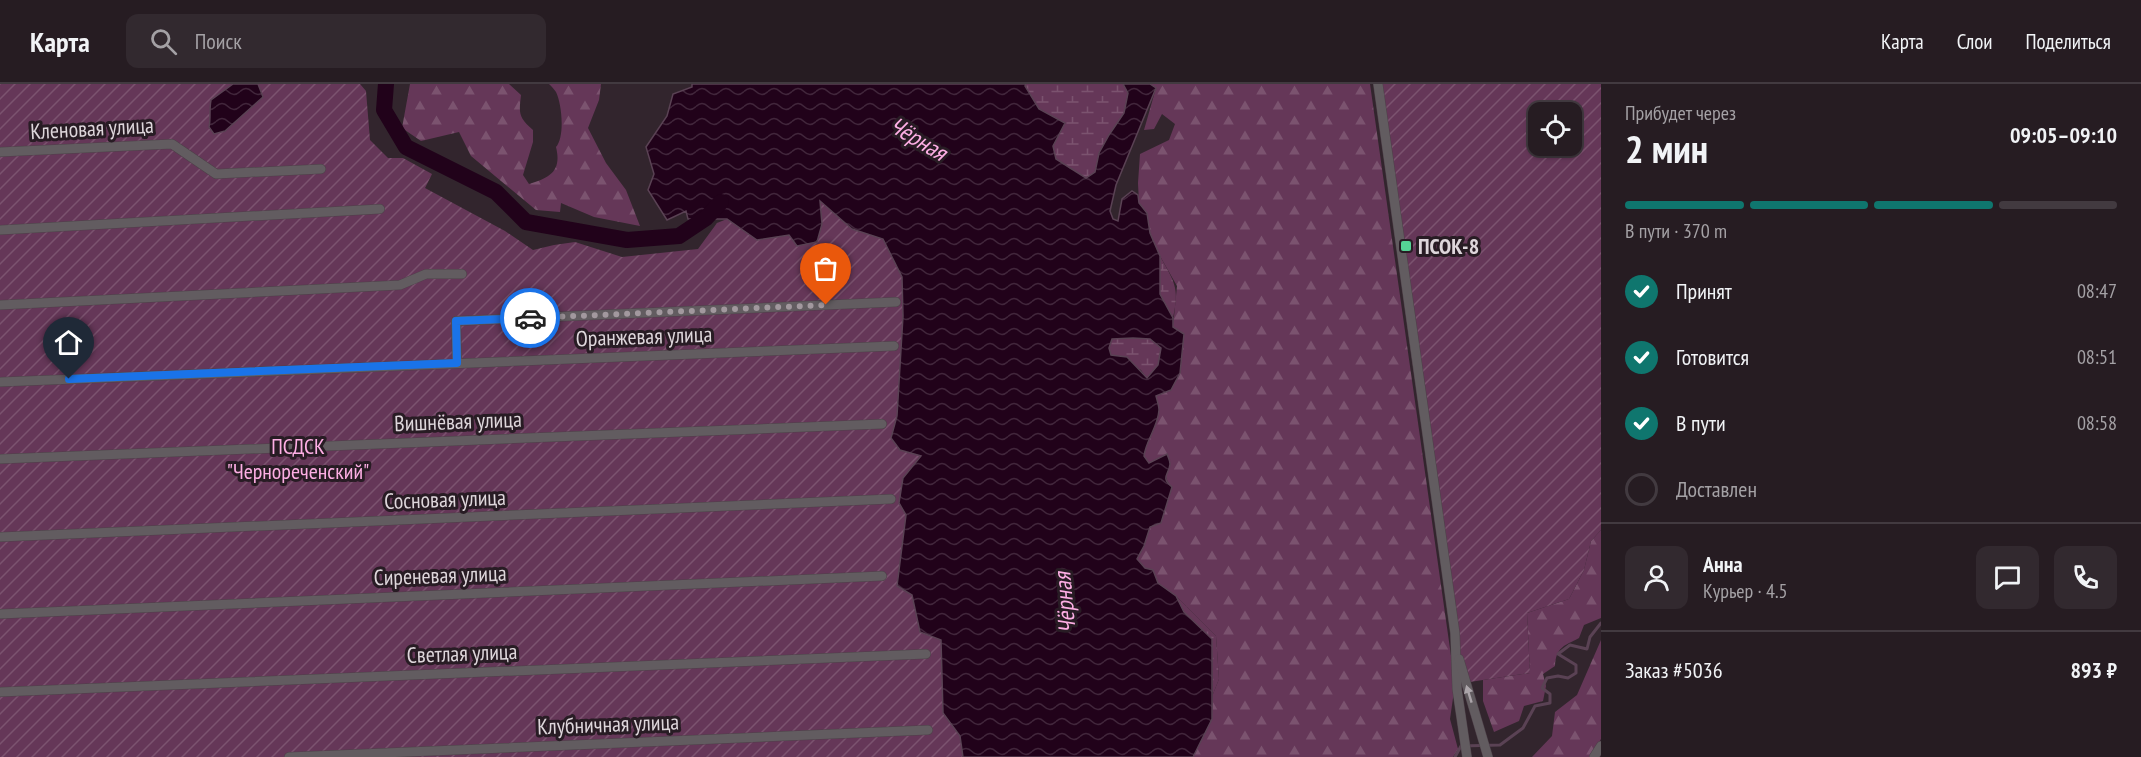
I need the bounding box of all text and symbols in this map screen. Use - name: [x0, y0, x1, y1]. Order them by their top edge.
- search box: [126, 14, 546, 68]
- text: Карта: [30, 23, 90, 60]
- icon: search: [147, 25, 180, 58]
- text: Поиск: [195, 27, 242, 55]
- text: Карта: [1881, 28, 1924, 55]
- text: Слои: [1957, 28, 1992, 55]
- text: Поделиться: [2025, 28, 2111, 55]
- text: Прибудет через: [1625, 100, 1736, 126]
- map controls: [1528, 102, 1582, 156]
- button: locate: [1528, 102, 1582, 156]
- water label: Чёрная: [884, 109, 954, 169]
- street label: Кленовая улица: [30, 111, 154, 145]
- text: 09:05–09:10: [2010, 121, 2117, 149]
- text: 2 мин: [1625, 123, 1708, 174]
- text: В пути · 370 m: [1625, 218, 1727, 244]
- place label: ПСОК-8: [1418, 232, 1479, 260]
- marker: ПСОК-8: [1399, 239, 1413, 253]
- pin: [800, 243, 851, 305]
- icon: bag: [809, 252, 842, 285]
- icon: check: [1625, 275, 1658, 308]
- text: Принят: [1676, 277, 1732, 305]
- text: 08:47: [2077, 278, 2117, 304]
- courier: [500, 288, 560, 348]
- icon: car: [514, 302, 547, 335]
- pin: [43, 317, 94, 379]
- street label: Оранжевая улица: [575, 320, 713, 352]
- icon: home: [52, 326, 85, 359]
- icon: check: [1625, 341, 1658, 374]
- text: Готовится: [1676, 343, 1749, 371]
- text: 08:51: [2077, 344, 2117, 370]
- street label: Вишнёвая улица: [394, 405, 522, 437]
- icon: check: [1625, 407, 1658, 440]
- text: В пути: [1676, 409, 1726, 437]
- text: 08:58: [2077, 410, 2117, 436]
- park label: ПСДСК "Чернореченский": [227, 432, 369, 485]
- text: Доставлен: [1676, 475, 1757, 503]
- street label: Сосновая улица: [384, 483, 506, 515]
- button: person: [1625, 546, 1688, 609]
- button: chat: [1976, 546, 2039, 609]
- button: phone: [2054, 546, 2117, 609]
- text: Анна: [1703, 550, 1743, 578]
- street label: Сиреневая улица: [373, 559, 507, 591]
- water label: Чёрная: [1046, 569, 1083, 635]
- text: Курьер · 4.5: [1703, 578, 1788, 604]
- street label: Светлая улица: [406, 637, 518, 669]
- text: Заказ #5036: [1625, 656, 1723, 684]
- text: 893 ₽: [2070, 656, 2117, 684]
- one-way arrow: [1464, 685, 1473, 703]
- street label: Клубничная улица: [537, 708, 679, 740]

